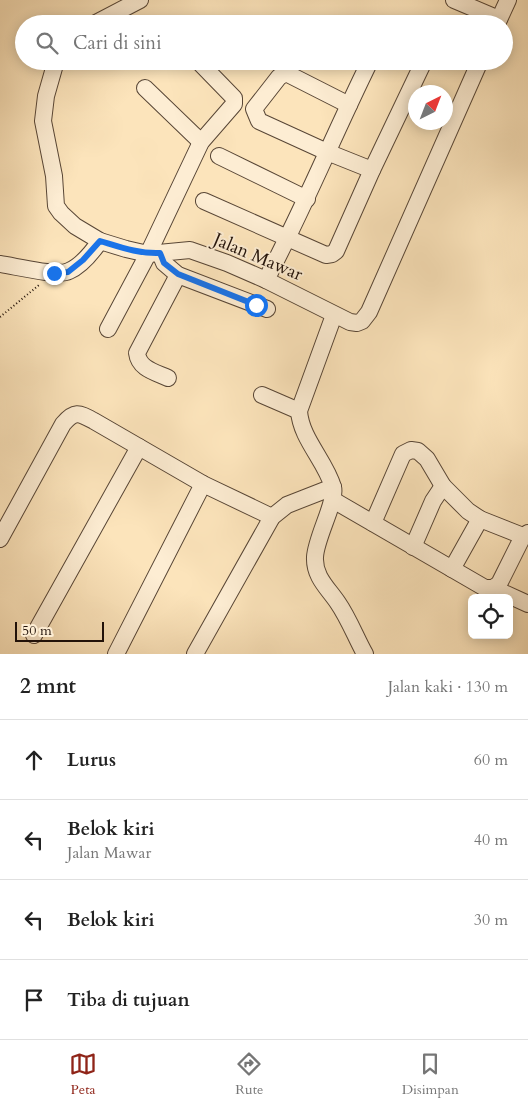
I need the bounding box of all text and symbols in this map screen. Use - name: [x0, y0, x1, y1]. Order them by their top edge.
- search box: [15, 15, 513, 70]
- icon: search: [33, 29, 61, 57]
- text: Cari di sini: [73, 30, 162, 56]
- north arrow: [408, 85, 453, 130]
- street label: Jalan Mawar: [207, 226, 307, 287]
- route end: [43, 262, 66, 285]
- route start: [245, 294, 268, 317]
- map controls: [468, 594, 513, 639]
- button: locate: [468, 594, 513, 639]
- scale bar: [15, 619, 104, 642]
- text: 50 m: [22, 621, 52, 640]
- text: 2 mnt: [20, 672, 76, 701]
- text: Jalan kaki · 130 m: [388, 676, 508, 698]
- icon: ahead: [20, 746, 48, 774]
- text: Lurus: [67, 747, 116, 773]
- text: 60 m: [474, 749, 508, 771]
- text: Belok kiri: [67, 816, 154, 842]
- icon: left: [20, 826, 48, 854]
- text: 40 m: [474, 829, 508, 851]
- text: Jalan Mawar: [67, 842, 151, 864]
- icon: left: [20, 906, 48, 934]
- text: Belok kiri: [67, 907, 154, 933]
- text: 30 m: [474, 909, 508, 931]
- icon: arrive: [20, 986, 48, 1014]
- text: Tiba di tujuan: [67, 987, 190, 1013]
- tab: Peta: [69, 1050, 97, 1099]
- tab: Rute: [235, 1050, 263, 1099]
- tab: Disimpan: [402, 1050, 459, 1099]

